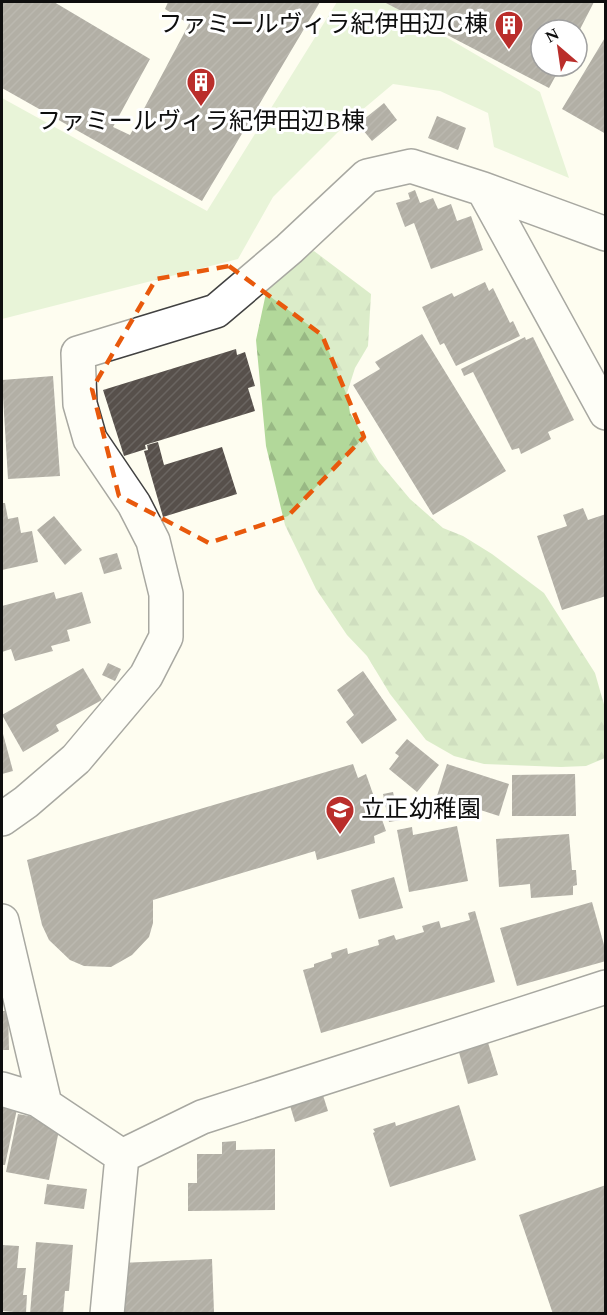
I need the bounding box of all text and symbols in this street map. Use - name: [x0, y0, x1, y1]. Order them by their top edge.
- place label: ファミールヴィラ紀伊田辺C棟: [159, 7, 488, 43]
- building icon: ファミールヴィラ紀伊田辺C棟: [493, 9, 525, 51]
- north arrow: [529, 18, 589, 78]
- text: N: [541, 22, 564, 49]
- building icon: ファミールヴィラ紀伊田辺B棟: [185, 66, 217, 108]
- place label: ファミールヴィラ紀伊田辺B棟: [37, 104, 365, 140]
- place label: 立正幼稚園: [361, 792, 481, 828]
- school or university icon: 立正幼稚園: [324, 794, 356, 836]

